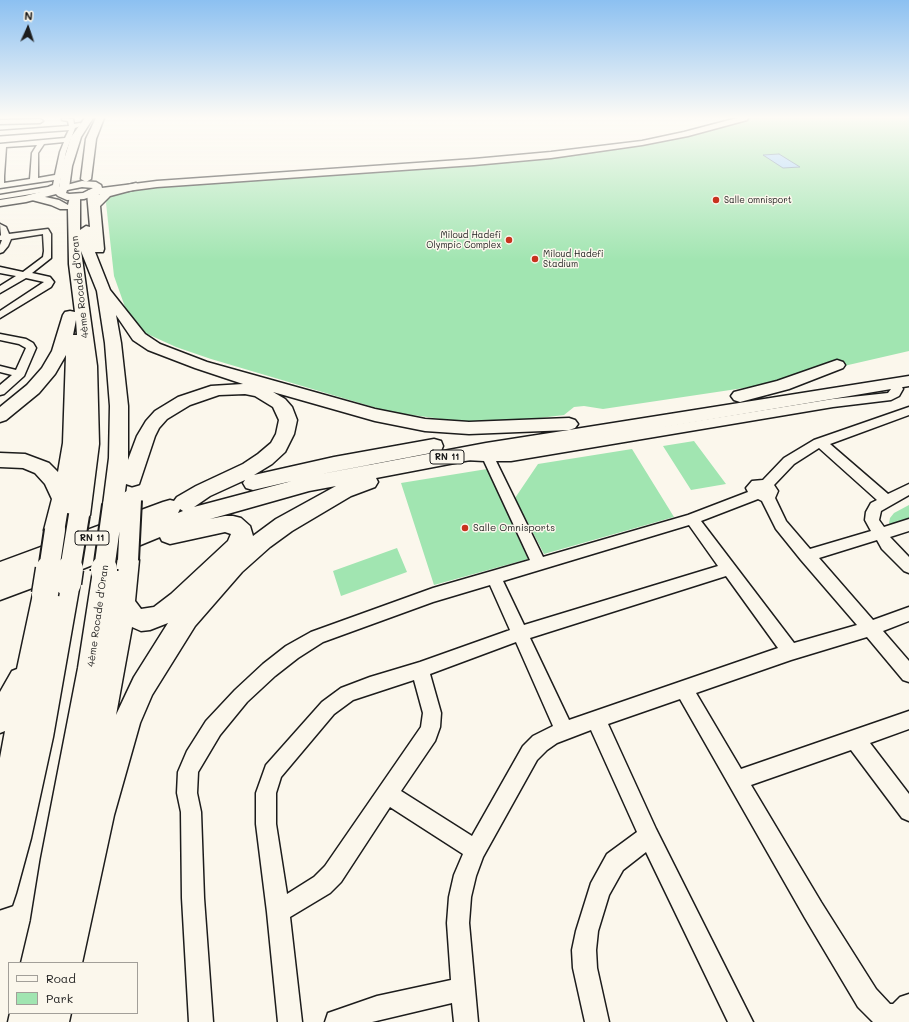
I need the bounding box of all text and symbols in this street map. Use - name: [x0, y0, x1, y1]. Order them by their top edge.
- north arrow: [8, 8, 48, 48]
- text: N: [24, 8, 33, 23]
- marker: Salle omnisport: [711, 195, 721, 205]
- place label: Salle omnisport: [724, 195, 792, 205]
- place label: Miloud Hadefi Olympic Complex: [426, 230, 501, 251]
- street label: 4ème Rocade d'Oran: [69, 235, 91, 339]
- marker: Miloud Hadefi Olympic Complex: [504, 235, 514, 245]
- place label: Miloud Hadefi Stadium: [543, 249, 604, 270]
- marker: Miloud Hadefi Stadium: [530, 254, 540, 264]
- road number: RN 11: [430, 450, 464, 464]
- place label: Salle Omnisports: [473, 522, 555, 534]
- marker: Salle Omnisports: [460, 523, 470, 533]
- road number: RN 11: [75, 531, 109, 545]
- street label: 4ème Rocade d'Oran: [85, 564, 111, 668]
- legend: [8, 962, 138, 1014]
- text: Road: [46, 970, 76, 986]
- text: Park: [46, 990, 73, 1006]

